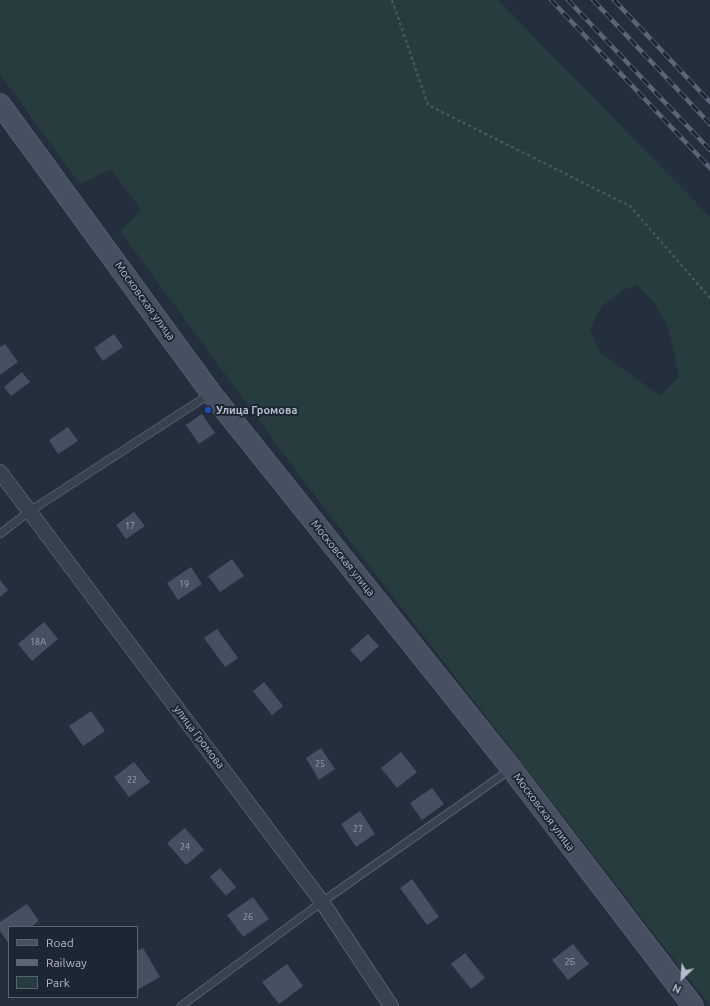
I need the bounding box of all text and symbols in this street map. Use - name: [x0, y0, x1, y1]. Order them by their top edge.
- street label: Московская улица: [112, 259, 178, 343]
- place label: Улица Громова: [216, 403, 297, 417]
- marker: Улица Громова: [203, 405, 213, 415]
- street label: Московская улица: [308, 517, 378, 599]
- house number: 17: [125, 521, 135, 531]
- house number: 19: [179, 579, 189, 589]
- house number: 18А: [30, 637, 46, 647]
- street label: улица Громова: [171, 703, 227, 771]
- house number: 25: [315, 759, 325, 769]
- street label: Московская улица: [510, 770, 578, 854]
- house number: 22: [127, 775, 137, 785]
- house number: 27: [353, 824, 363, 834]
- house number: 24: [180, 842, 190, 852]
- house number: 26: [243, 912, 253, 922]
- legend: [8, 926, 138, 998]
- text: Road: [46, 936, 74, 949]
- text: Railway: [46, 956, 87, 969]
- house number: 2Б: [565, 957, 575, 967]
- north arrow: [662, 958, 702, 998]
- text: Park: [46, 976, 70, 989]
- text: N: [671, 982, 683, 996]

